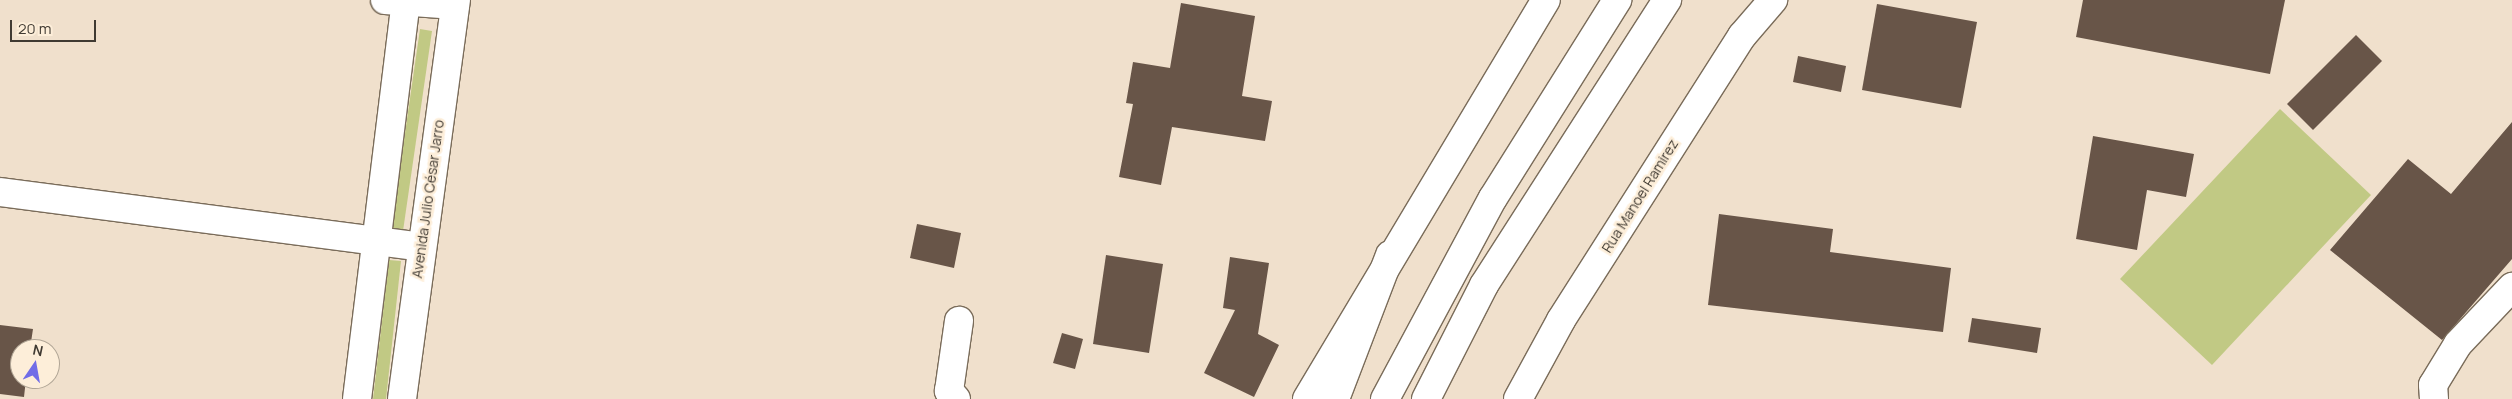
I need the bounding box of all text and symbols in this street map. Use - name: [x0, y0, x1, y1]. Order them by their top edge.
- scale bar: [12, 10, 99, 42]
- text: 20 m: [18, 18, 51, 39]
- street label: Avenida Julio César Jarro: [409, 119, 447, 279]
- street label: Rua Manoel Ramirez: [1598, 136, 1682, 256]
- north arrow: [10, 339, 60, 389]
- text: N: [31, 339, 45, 360]

